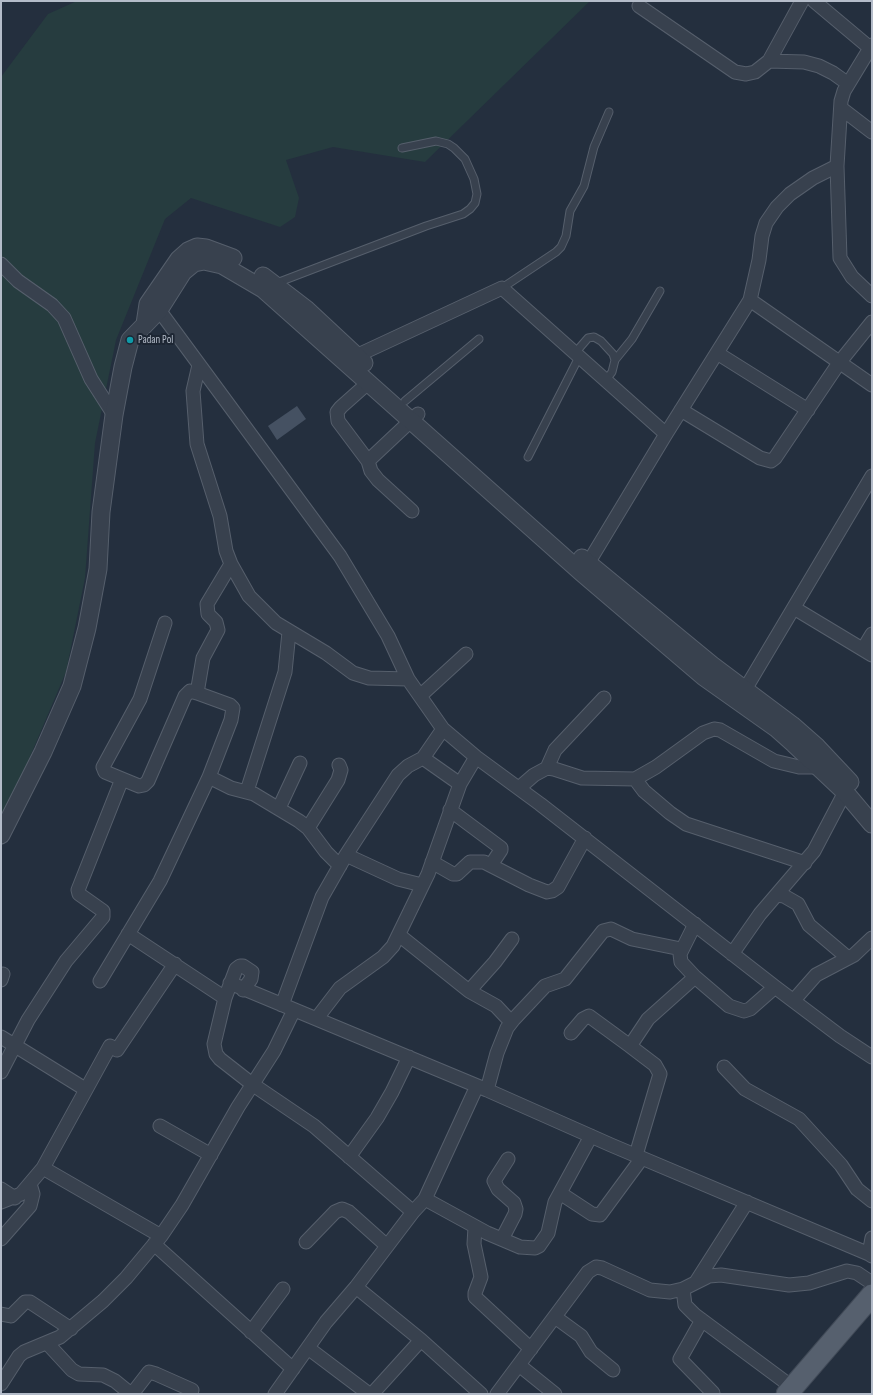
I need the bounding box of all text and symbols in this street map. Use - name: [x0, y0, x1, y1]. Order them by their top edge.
- place label: Padan Pol: [138, 333, 173, 347]
- marker: Padan Pol: [125, 335, 135, 345]

